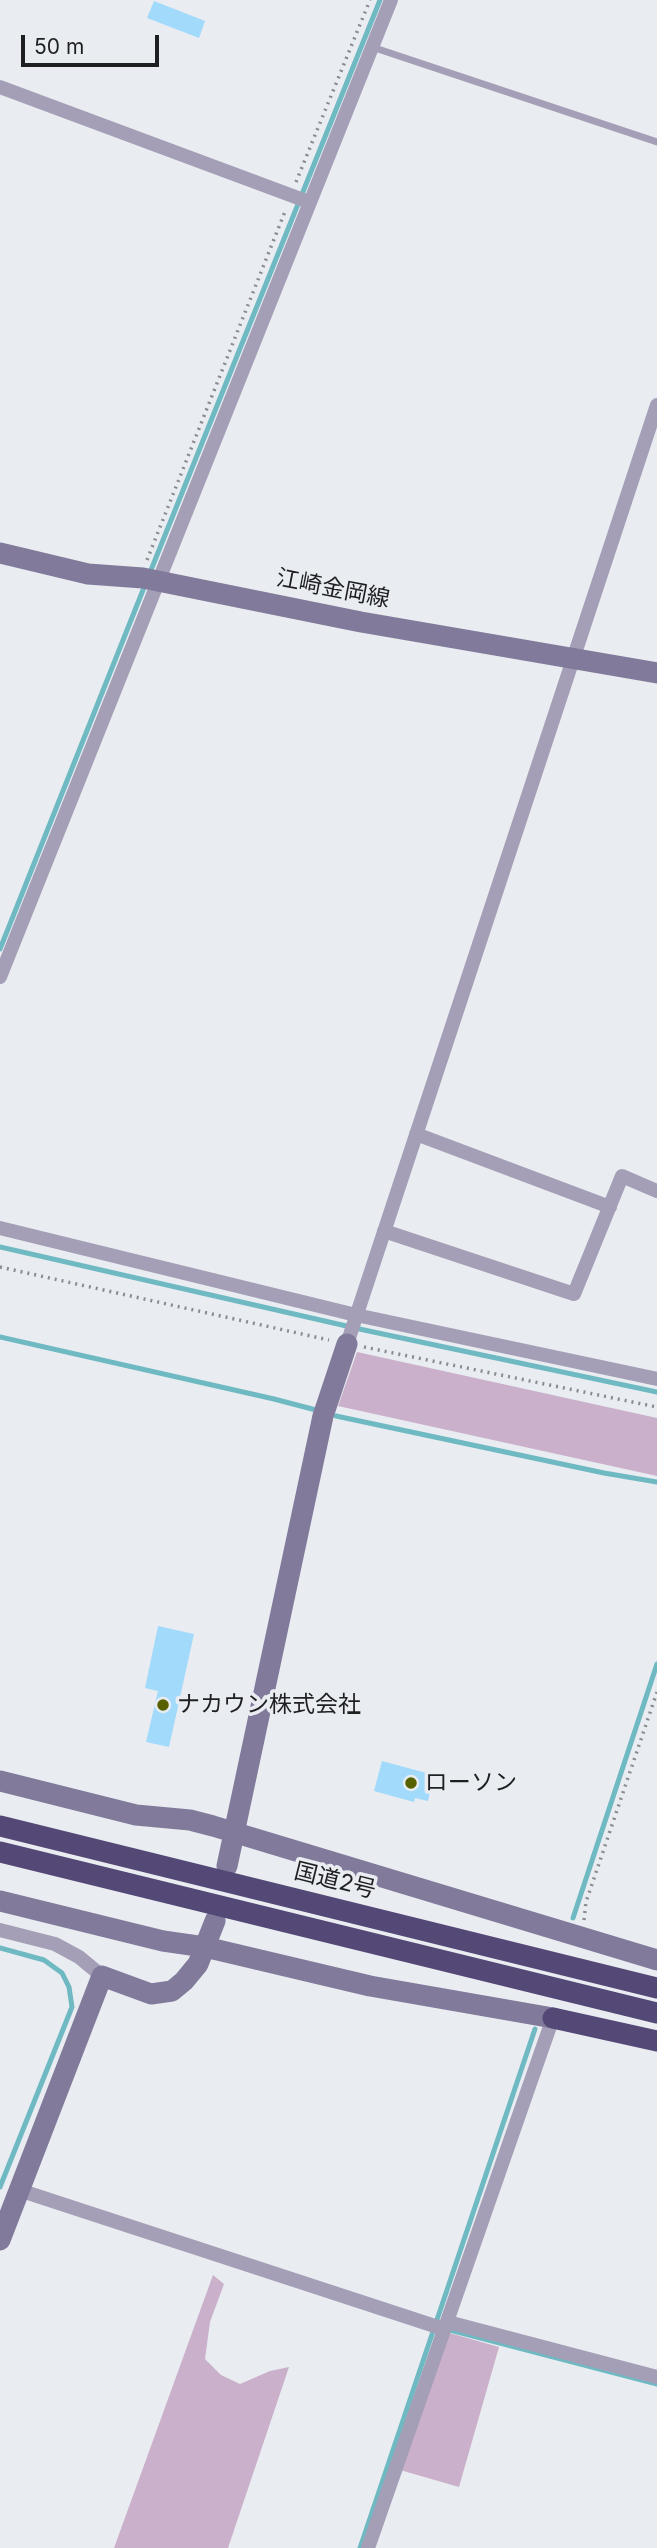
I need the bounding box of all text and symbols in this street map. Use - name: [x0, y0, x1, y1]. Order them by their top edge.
- scale bar: [24, 21, 163, 65]
- text: 50 m: [34, 34, 84, 59]
- street label: 江崎金岡線: [274, 564, 392, 614]
- place label: ナカウン株式会社: [177, 1691, 361, 1719]
- marker: ナカウン株式会社: [155, 1697, 171, 1713]
- place label: ローソン: [425, 1769, 517, 1797]
- marker: ローソン: [403, 1775, 419, 1791]
- street label: 国道2号: [291, 1858, 379, 1904]

